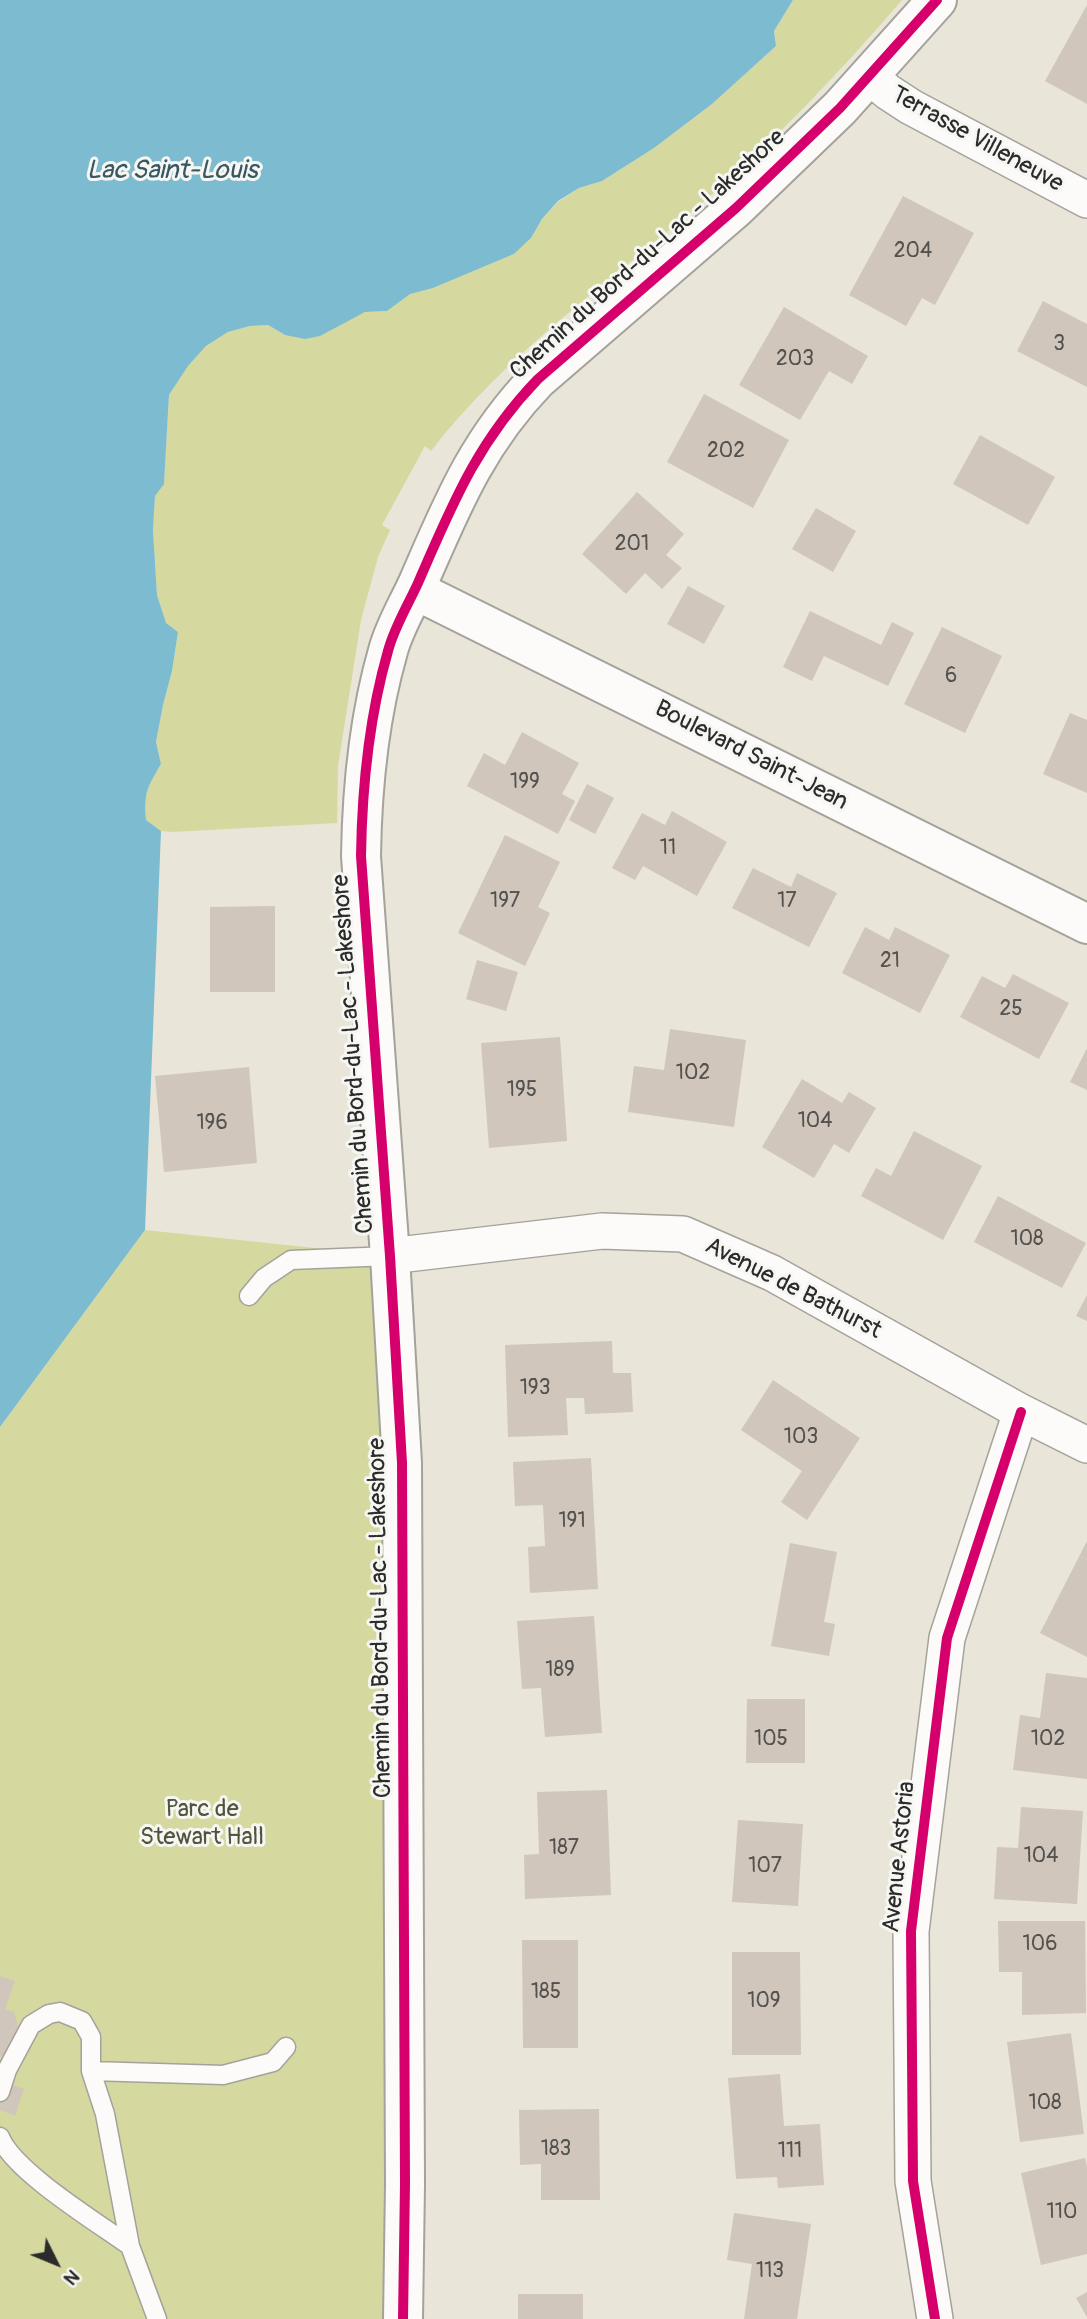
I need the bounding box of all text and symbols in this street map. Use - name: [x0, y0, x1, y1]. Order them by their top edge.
- street label: Terrasse Villeneuve: [886, 81, 1068, 199]
- street label: Chemin du Bord-du-Lac - Lakeshore: [504, 124, 792, 386]
- water label: Lac Saint-Louis: [86, 155, 258, 187]
- house number: 204: [894, 239, 932, 265]
- house number: 3: [1053, 332, 1065, 358]
- house number: 203: [776, 347, 814, 373]
- house number: 202: [707, 439, 745, 465]
- house number: 201: [615, 532, 649, 558]
- house number: 6: [945, 664, 957, 690]
- street label: Boulevard Saint-Jean: [650, 695, 852, 817]
- house number: 199: [510, 770, 540, 796]
- house number: 11: [660, 836, 676, 862]
- street label: Chemin du Bord-du-Lac - Lakeshore: [327, 873, 381, 1235]
- house number: 197: [490, 889, 520, 915]
- house number: 17: [777, 889, 797, 915]
- house number: 21: [880, 949, 900, 975]
- house number: 25: [999, 997, 1023, 1023]
- house number: 102: [676, 1061, 710, 1087]
- house number: 195: [507, 1078, 537, 1104]
- house number: 104: [798, 1109, 832, 1135]
- house number: 196: [196, 1111, 228, 1137]
- house number: 108: [1010, 1227, 1044, 1253]
- street label: Avenue de Bathurst: [700, 1232, 886, 1346]
- house number: 193: [520, 1376, 550, 1402]
- house number: 103: [784, 1425, 818, 1451]
- street label: Chemin du Bord-du-Lac - Lakeshore: [363, 1438, 399, 1798]
- house number: 191: [558, 1509, 586, 1535]
- house number: 189: [545, 1658, 575, 1684]
- house number: 105: [754, 1727, 788, 1753]
- house number: 102: [1031, 1727, 1065, 1753]
- street label: Avenue Astoria: [878, 1780, 922, 1934]
- park label: Parc de Stewart Hall: [140, 1796, 264, 1852]
- house number: 187: [549, 1836, 579, 1862]
- house number: 104: [1024, 1844, 1058, 1870]
- house number: 107: [748, 1854, 782, 1880]
- house number: 106: [1023, 1932, 1057, 1958]
- house number: 185: [531, 1980, 561, 2006]
- house number: 109: [747, 1989, 781, 2015]
- house number: 108: [1028, 2091, 1062, 2117]
- house number: 183: [541, 2137, 571, 2163]
- house number: 111: [778, 2139, 802, 2165]
- house number: 110: [1047, 2200, 1077, 2226]
- north arrow: [21, 2228, 91, 2298]
- house number: 113: [756, 2259, 784, 2285]
- text: N: [58, 2264, 85, 2290]

